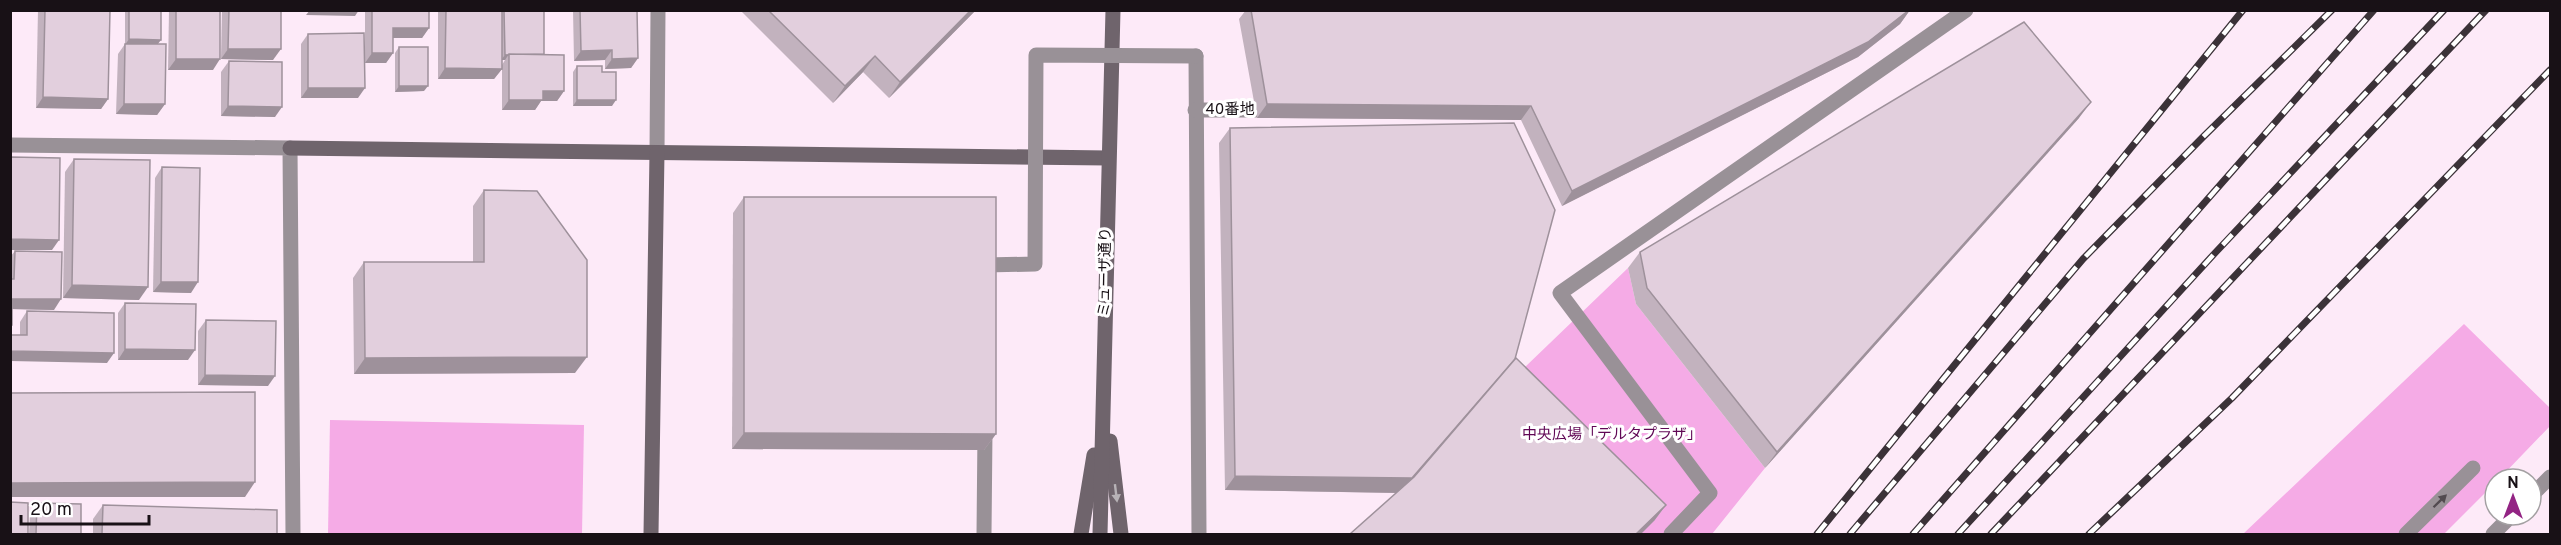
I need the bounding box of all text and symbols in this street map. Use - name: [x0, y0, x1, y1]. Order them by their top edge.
- street label: 40番地: [1206, 101, 1254, 120]
- street label: ミューザ通り: [1096, 227, 1116, 317]
- park label: 中央広場「デルタプラザ」: [1522, 426, 1702, 445]
- north arrow: [2483, 467, 2543, 527]
- text: N: [2507, 474, 2519, 494]
- one-way arrow: [1111, 484, 1121, 503]
- scale bar: [21, 488, 148, 526]
- one-way arrow: [2432, 495, 2446, 509]
- text: 20 m: [30, 499, 72, 522]

